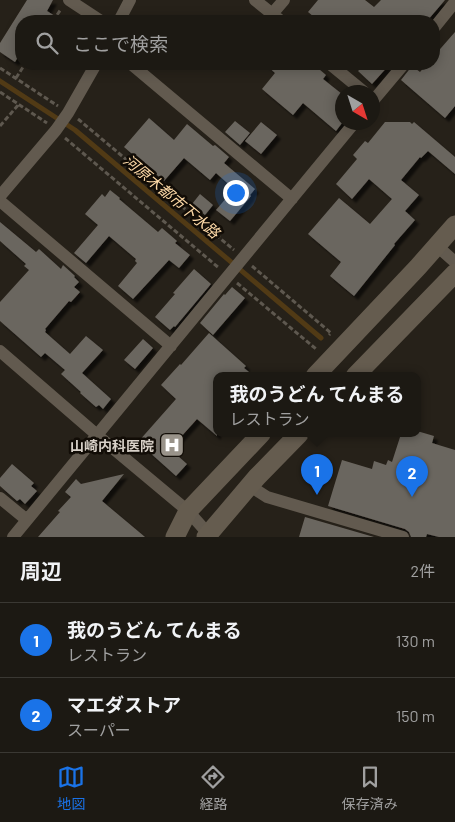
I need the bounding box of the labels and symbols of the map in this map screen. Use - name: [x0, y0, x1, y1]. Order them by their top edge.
- north arrow: [335, 85, 380, 130]
- water label: 河原木都市下水路: [120, 151, 225, 243]
- your location: [223, 180, 249, 206]
- hospital icon: 山崎内科医院: [159, 432, 185, 458]
- place label: 山崎内科医院: [70, 437, 154, 454]
- pin: 1: [301, 454, 333, 495]
- pin: 2: [396, 456, 428, 497]

